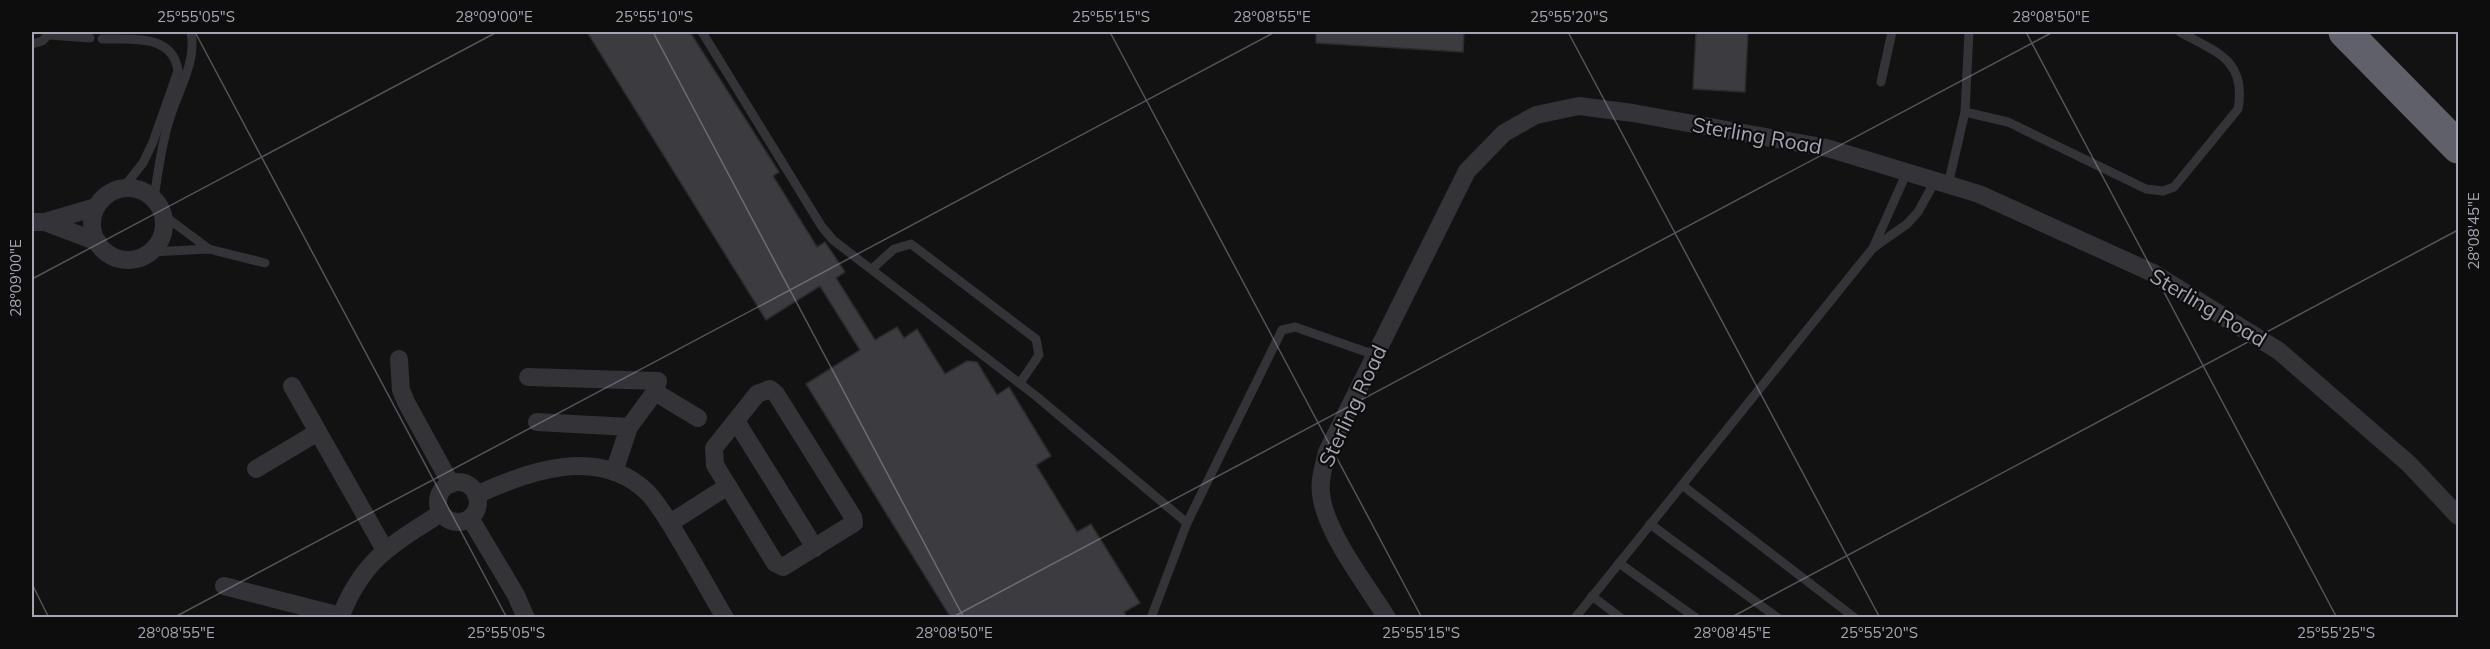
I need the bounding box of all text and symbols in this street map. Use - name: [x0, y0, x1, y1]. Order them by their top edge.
- text: 25°55'05"S: [157, 7, 235, 26]
- text: 28°09'00"E: [455, 7, 533, 26]
- text: 25°55'10"S: [615, 7, 693, 26]
- text: 25°55'15"S: [1072, 7, 1150, 26]
- text: 28°08'55"E: [1233, 7, 1311, 26]
- text: 25°55'20"S: [1530, 7, 1608, 26]
- text: 28°08'50"E: [2012, 7, 2090, 26]
- street label: Sterling Road: [1690, 111, 1824, 159]
- text: 28°08'45"E: [2464, 192, 2483, 270]
- text: 28°09'00"E: [6, 239, 25, 317]
- street label: Sterling Road: [2146, 262, 2271, 352]
- street label: Sterling Road: [1313, 341, 1392, 471]
- text: 28°08'55"E: [137, 623, 215, 642]
- text: 25°55'05"S: [467, 623, 545, 642]
- text: 28°08'50"E: [915, 623, 993, 642]
- text: 25°55'15"S: [1382, 623, 1460, 642]
- text: 28°08'45"E: [1693, 623, 1771, 642]
- text: 25°55'20"S: [1840, 623, 1918, 642]
- text: 25°55'25"S: [2297, 623, 2375, 642]

